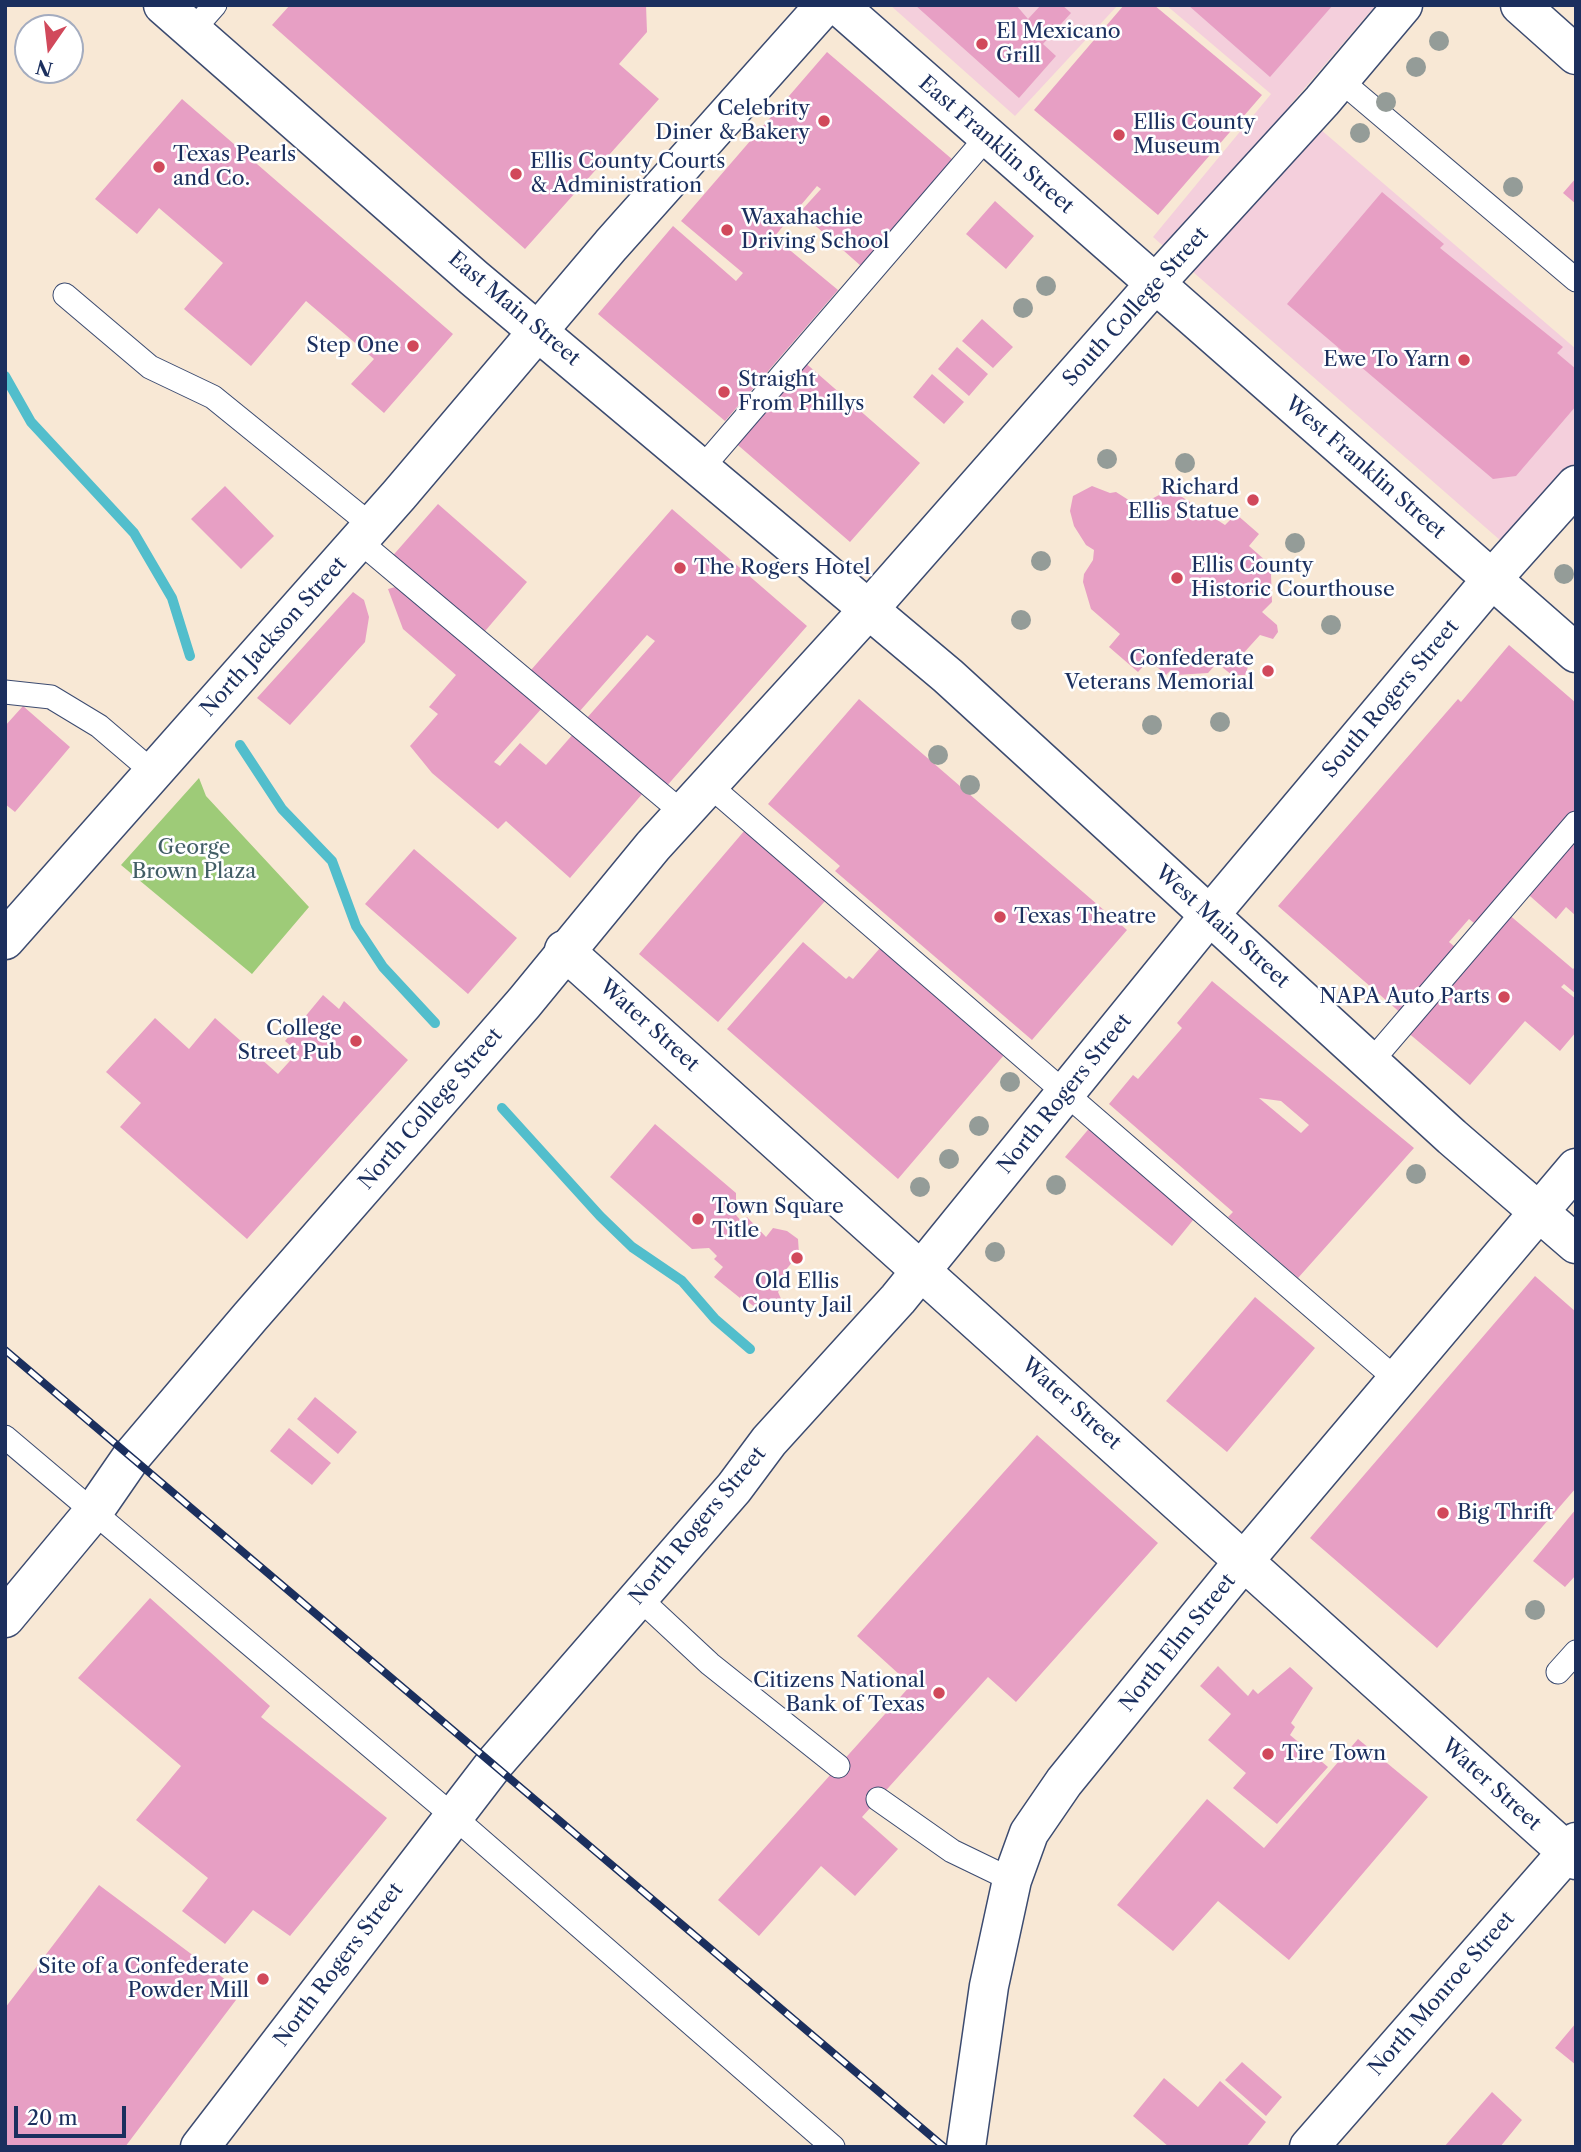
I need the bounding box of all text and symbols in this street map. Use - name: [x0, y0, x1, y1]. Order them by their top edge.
- north arrow: [14, 14, 84, 84]
- place label: El Mexicano Grill: [996, 19, 1121, 69]
- marker: El Mexicano Grill: [974, 36, 990, 52]
- text: N: [33, 55, 55, 81]
- street label: East Franklin Street: [913, 71, 1079, 219]
- place label: Celebrity Diner & Bakery: [655, 96, 810, 146]
- place label: Ellis County Museum: [1133, 110, 1255, 160]
- marker: Celebrity Diner & Bakery: [816, 113, 832, 129]
- marker: Ellis County Museum: [1111, 127, 1127, 143]
- place label: Texas Pearls and Co.: [173, 142, 296, 192]
- place label: Ellis County Courts & Administration: [530, 149, 725, 199]
- marker: Texas Pearls and Co.: [151, 159, 167, 175]
- marker: Ellis County Courts & Administration: [508, 166, 524, 182]
- place label: Waxahachie Driving School: [741, 205, 889, 255]
- marker: Waxahachie Driving School: [719, 222, 735, 238]
- street label: South College Street: [1058, 222, 1214, 392]
- street label: East Main Street: [443, 247, 585, 371]
- place label: Step One: [306, 333, 399, 359]
- marker: Step One: [405, 338, 421, 354]
- place label: Ewe To Yarn: [1323, 347, 1450, 373]
- marker: Ewe To Yarn: [1456, 352, 1472, 368]
- place label: Straight From Phillys: [738, 367, 864, 417]
- marker: Straight From Phillys: [716, 384, 732, 400]
- street label: West Franklin Street: [1280, 391, 1450, 545]
- place label: Richard Ellis Statue: [1128, 475, 1239, 525]
- marker: Richard Ellis Statue: [1245, 492, 1261, 508]
- street label: North Jackson Street: [196, 552, 352, 722]
- place label: Ellis County Historic Courthouse: [1191, 553, 1395, 603]
- place label: The Rogers Hotel: [694, 555, 870, 581]
- marker: The Rogers Hotel: [672, 560, 688, 576]
- marker: Ellis County Historic Courthouse: [1169, 570, 1185, 586]
- street label: South Rogers Street: [1318, 615, 1464, 783]
- place label: Confederate Veterans Memorial: [1065, 646, 1254, 696]
- marker: Confederate Veterans Memorial: [1260, 663, 1276, 679]
- park label: George Brown Plaza: [132, 835, 256, 885]
- street label: West Main Street: [1150, 860, 1294, 994]
- place label: Texas Theatre: [1014, 904, 1156, 930]
- marker: Texas Theatre: [992, 909, 1008, 925]
- street label: Water Street: [594, 975, 704, 1077]
- place label: NAPA Auto Parts: [1319, 984, 1490, 1010]
- marker: NAPA Auto Parts: [1496, 989, 1512, 1005]
- street label: North Rogers Street: [993, 1009, 1137, 1179]
- place label: College Street Pub: [237, 1016, 342, 1066]
- street label: North College Street: [354, 1023, 508, 1195]
- marker: College Street Pub: [348, 1033, 364, 1049]
- place label: Town Square Title: [712, 1194, 844, 1244]
- marker: Town Square Title: [690, 1211, 706, 1227]
- marker: Old Ellis County Jail: [789, 1250, 805, 1266]
- place label: Old Ellis County Jail: [742, 1269, 852, 1319]
- street label: Water Street: [1016, 1353, 1126, 1455]
- street label: North Rogers Street: [625, 1442, 771, 1610]
- place label: Big Thrift: [1457, 1500, 1553, 1526]
- marker: Big Thrift: [1435, 1505, 1451, 1521]
- street label: North Elm Street: [1115, 1569, 1241, 1717]
- place label: Citizens National Bank of Texas: [753, 1668, 925, 1718]
- marker: Citizens National Bank of Texas: [931, 1685, 947, 1701]
- street label: Water Street: [1436, 1734, 1546, 1836]
- place label: Tire Town: [1282, 1741, 1386, 1767]
- marker: Tire Town: [1260, 1746, 1276, 1762]
- street label: North Rogers Street: [269, 1878, 409, 2052]
- street label: North Monroe Street: [1364, 1907, 1520, 2081]
- place label: Site of a Confederate Powder Mill: [38, 1954, 249, 2004]
- marker: Site of a Confederate Powder Mill: [255, 1971, 271, 1987]
- scale bar: [18, 2092, 130, 2136]
- text: 20 m: [27, 2105, 78, 2130]

